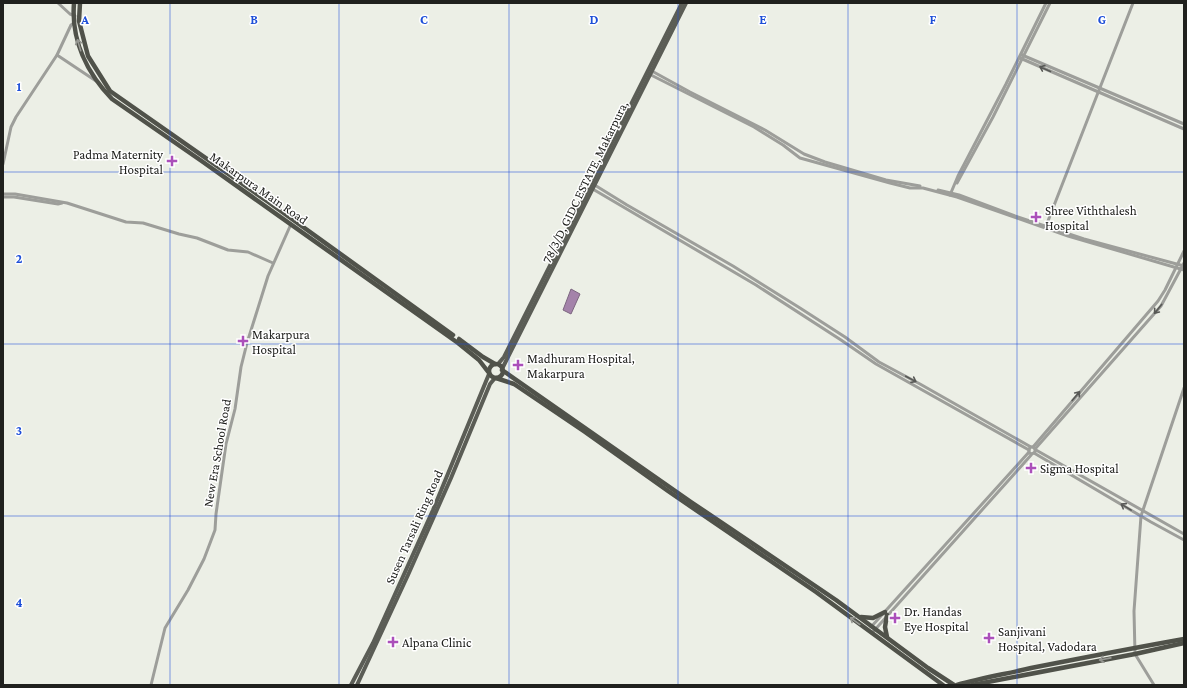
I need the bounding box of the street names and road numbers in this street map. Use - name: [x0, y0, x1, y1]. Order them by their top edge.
- street label: 78/3/D, GIDC ESTATE, Makarpura,: [539, 98, 631, 266]
- street label: Makarpura Main Road: [207, 149, 311, 228]
- street label: New Era School Road: [200, 398, 234, 508]
- street label: Susen Tarsali Ring Road: [382, 467, 446, 586]

